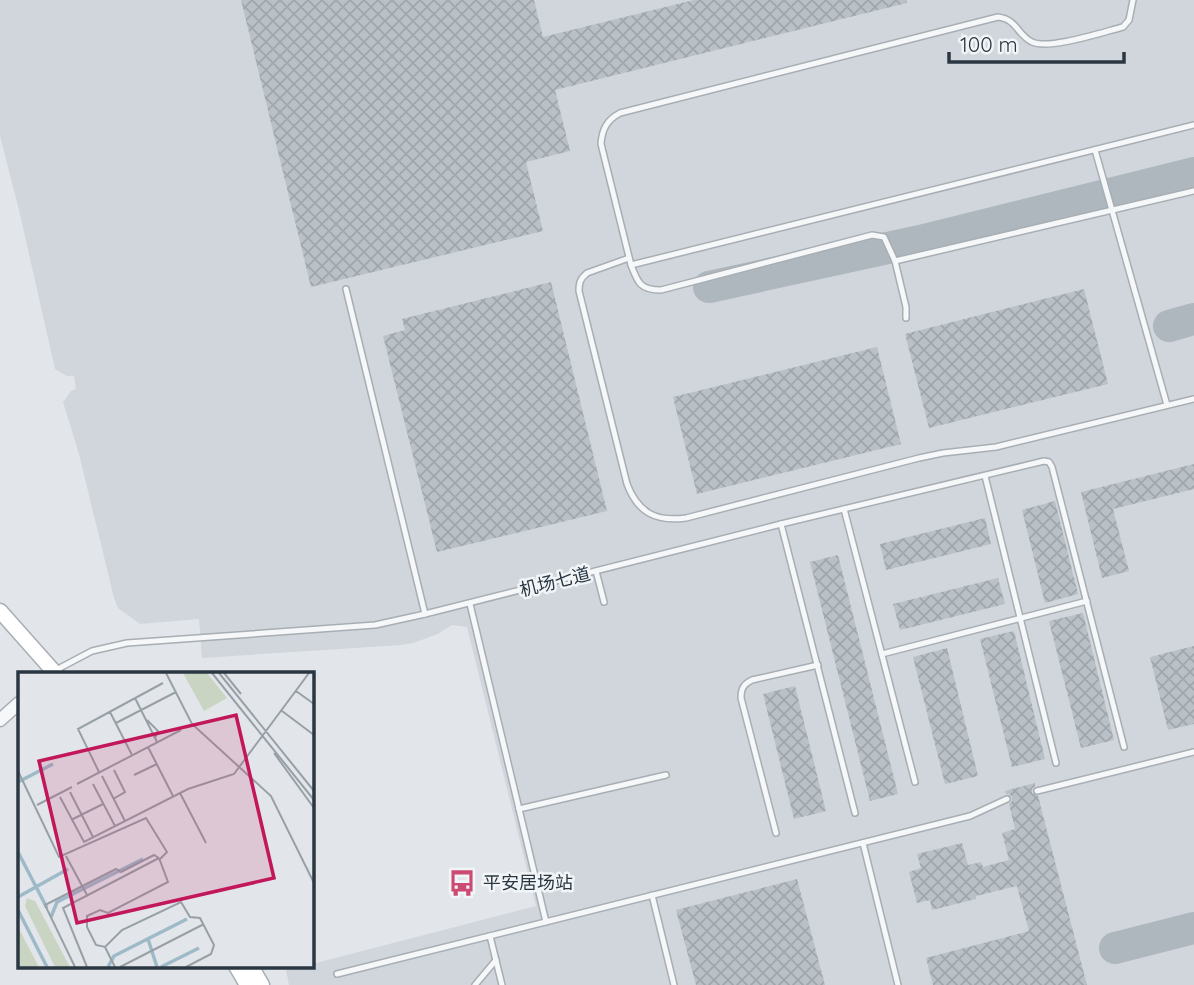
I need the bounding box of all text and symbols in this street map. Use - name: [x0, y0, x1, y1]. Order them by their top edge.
- scale bar: [949, 21, 1124, 65]
- text: 100 m: [960, 31, 1018, 57]
- street label: 机场七道: [517, 562, 593, 601]
- inset map: [18, 672, 313, 968]
- bus stop icon: 平安居场站: [447, 868, 477, 898]
- place label: 平安居场站: [483, 871, 573, 894]

